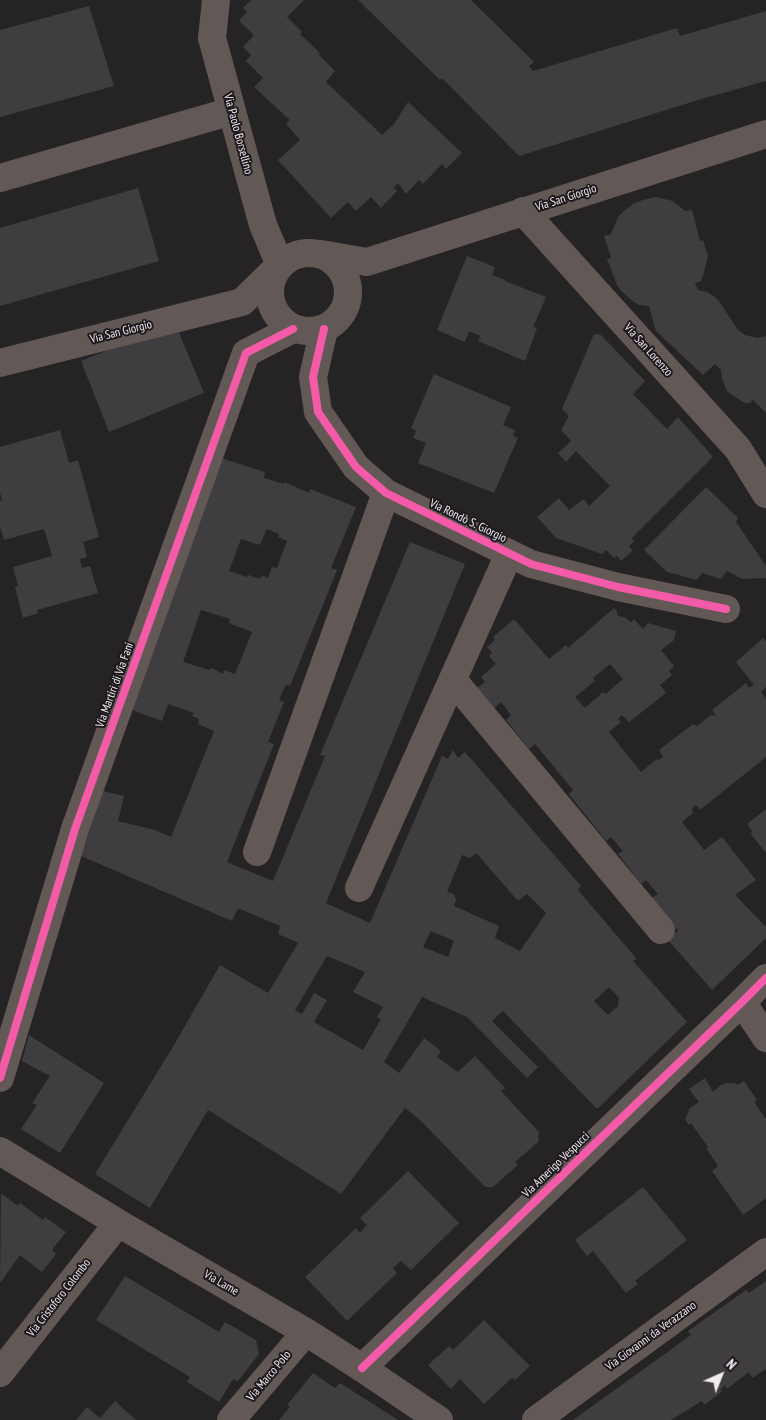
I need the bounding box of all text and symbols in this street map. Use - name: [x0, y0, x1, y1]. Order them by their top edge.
- street label: Via Paolo Borsellino: [220, 92, 256, 176]
- street label: Via San Giorgio: [534, 181, 598, 215]
- street label: Via San Giorgio: [89, 317, 153, 347]
- street label: Via San Lorenzo: [621, 321, 675, 379]
- street label: Via Rondò S. Giorgio: [427, 496, 509, 546]
- street label: Via Martiri di Via Fani: [93, 641, 137, 729]
- street label: Via Amerigo Vespucci: [519, 1129, 593, 1201]
- street label: Via Cristoforo Colombo: [24, 1256, 94, 1340]
- street label: Via Lame: [201, 1267, 241, 1299]
- street label: Via Giovanni da Verazzano: [603, 1298, 699, 1374]
- street label: Via Marco Polo: [244, 1348, 294, 1404]
- north arrow: [696, 1350, 746, 1400]
- text: N: [722, 1355, 740, 1373]

